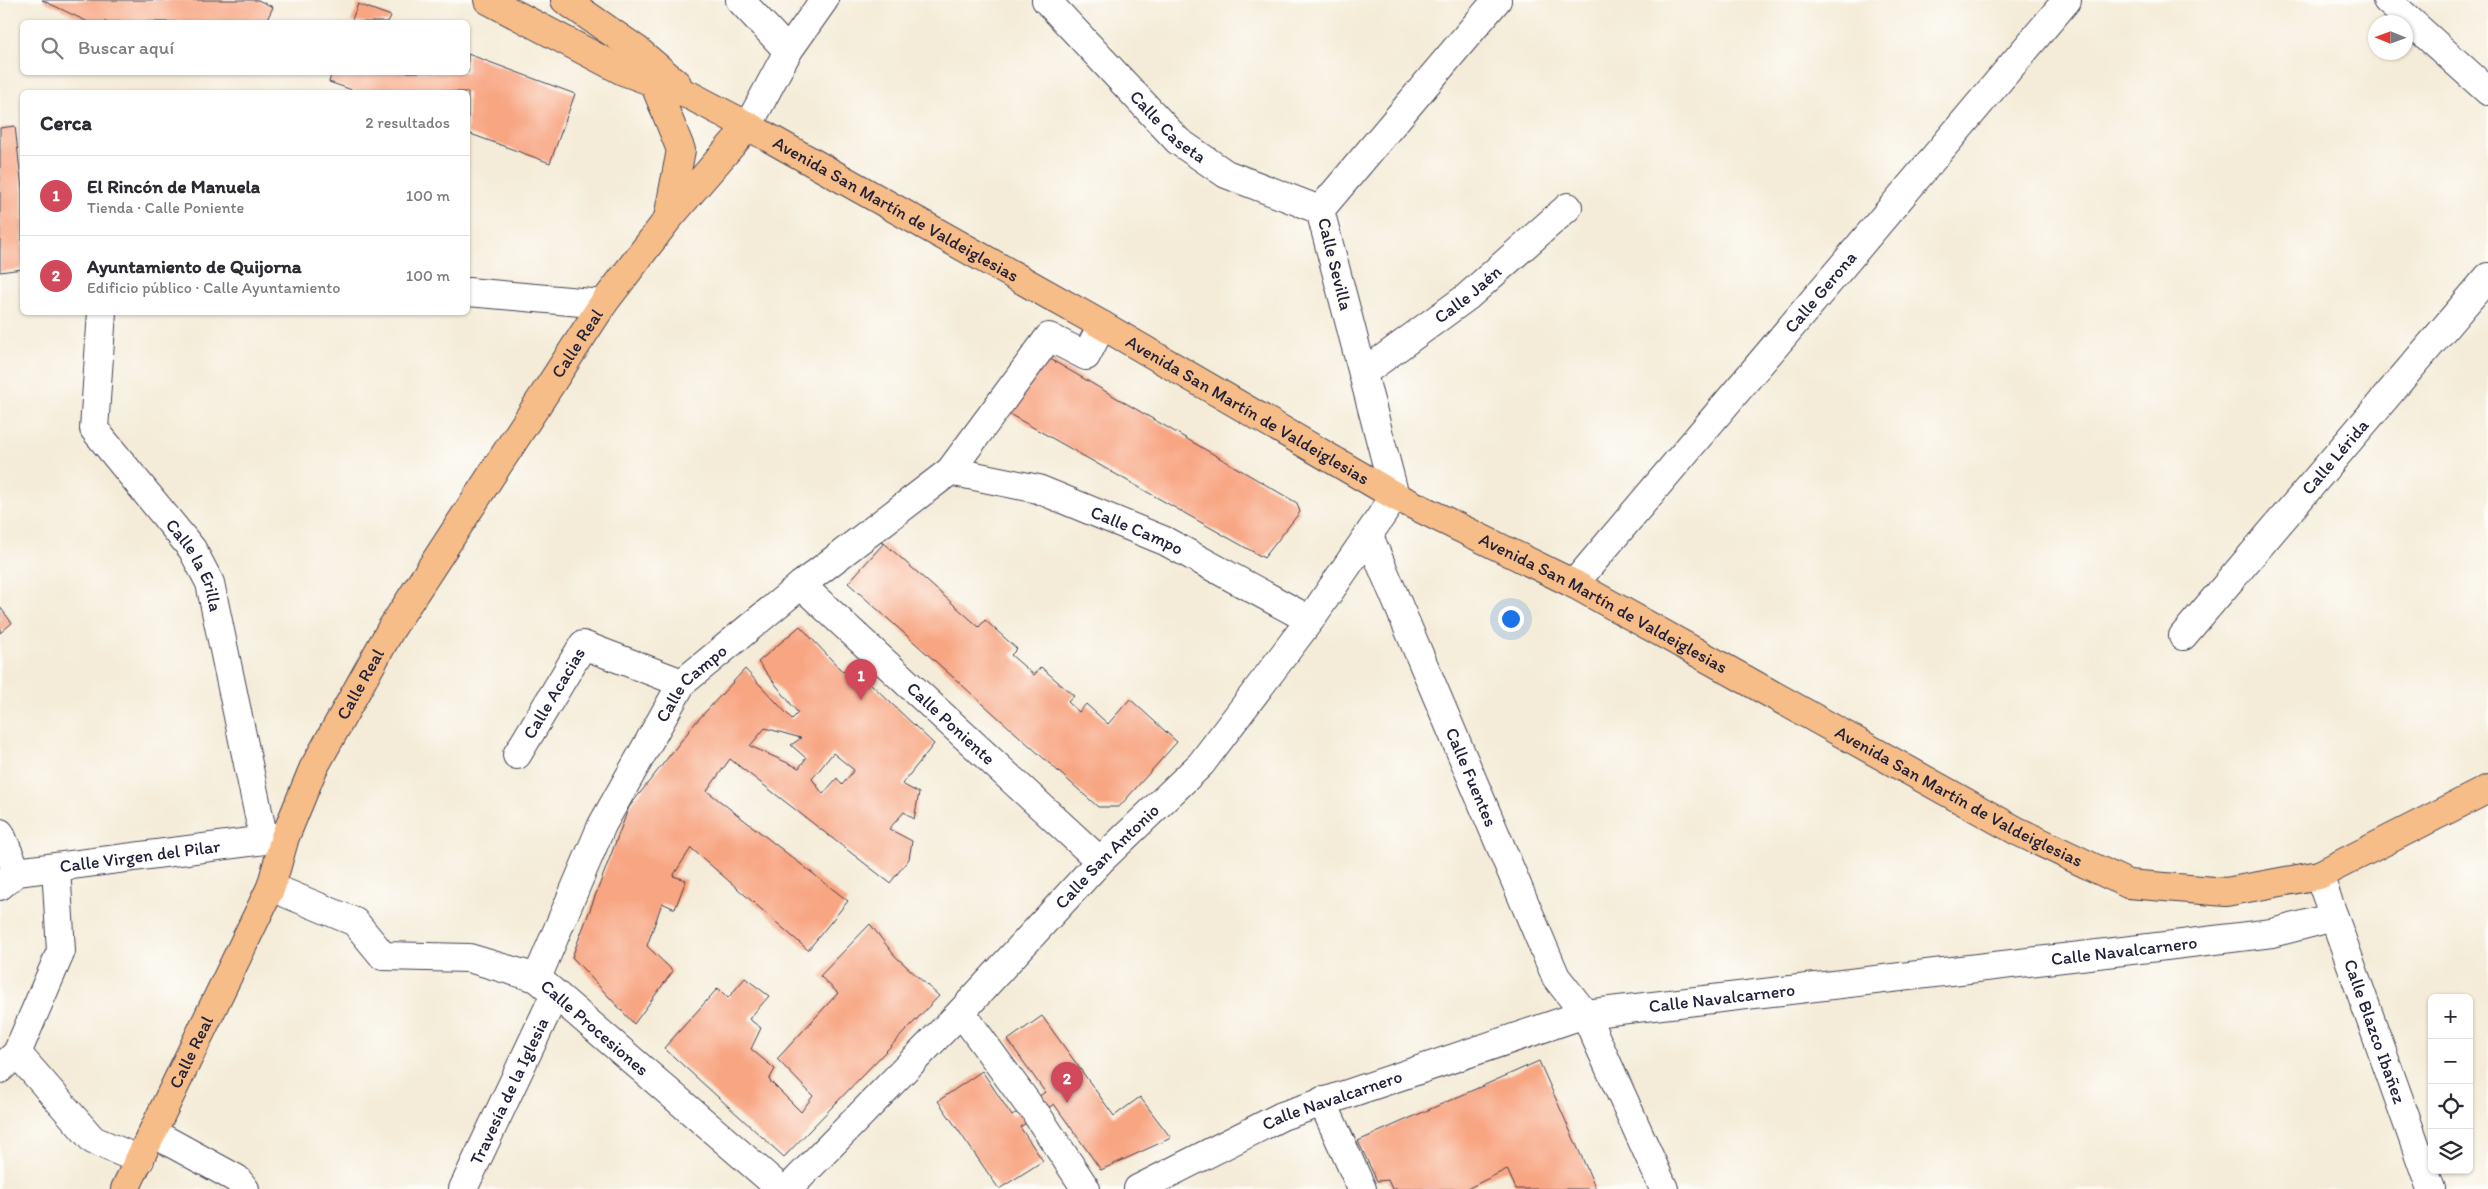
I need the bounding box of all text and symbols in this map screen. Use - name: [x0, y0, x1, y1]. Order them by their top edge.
- north arrow: [2368, 15, 2413, 60]
- search box: [20, 20, 470, 75]
- icon: search: [38, 34, 66, 62]
- text: Buscar aquí: [78, 36, 174, 59]
- street label: Calle Caseta: [1125, 86, 1210, 168]
- text: Cerca: [40, 110, 92, 135]
- text: 2 resultados: [365, 113, 450, 132]
- street label: Avenida San Martín de Valdeiglesias: [769, 131, 1022, 287]
- text: El Rincón de Manuela: [87, 175, 260, 198]
- text: 1: [52, 186, 60, 205]
- text: 100 m: [406, 186, 450, 205]
- text: Tienda · Calle Poniente: [87, 198, 244, 217]
- street label: Calle Sevilla: [1313, 215, 1357, 313]
- street label: Calle Gerona: [1780, 247, 1861, 338]
- text: Ayuntamiento de Quijorna: [87, 255, 302, 278]
- street label: Calle Jaén: [1430, 261, 1506, 328]
- text: 2: [52, 266, 60, 285]
- text: 100 m: [406, 266, 450, 285]
- text: Edificio público · Calle Ayuntamiento: [87, 278, 340, 297]
- street label: Calle Real: [547, 305, 608, 382]
- street label: Avenida San Martín de Valdeiglesias: [1122, 330, 1373, 490]
- street label: Calle Lérida: [2297, 414, 2374, 499]
- street label: Calle Campo: [1087, 501, 1187, 560]
- street label: Calle la Erilla: [161, 514, 227, 614]
- street label: Avenida San Martín de Valdeiglesias: [1476, 528, 1731, 678]
- your location: [1498, 606, 1524, 632]
- street label: Calle Campo: [651, 639, 732, 726]
- street label: Calle Acacias: [518, 643, 590, 743]
- street label: Calle Real: [332, 645, 389, 724]
- pin: 1: [845, 659, 877, 700]
- street label: Calle Poniente: [902, 677, 1000, 770]
- street label: Avenida San Martín de Valdeiglesias: [1831, 721, 2086, 872]
- street label: Calle Fuentes: [1441, 724, 1502, 830]
- street label: Calle San Antonio: [1050, 799, 1164, 914]
- street label: Calle Virgen del Pilar: [58, 835, 222, 877]
- street label: Calle Navalcarnero: [2050, 931, 2199, 970]
- street label: Calle Blazco Ibañez: [2339, 956, 2411, 1107]
- street label: Calle Procesiones: [536, 975, 653, 1081]
- street label: Calle Navalcarnero: [1648, 978, 1796, 1017]
- map controls: [2428, 994, 2473, 1174]
- button: +: [2428, 994, 2473, 1039]
- street label: Calle Real: [164, 1012, 218, 1092]
- street label: Travesía de la Iglesia: [465, 1014, 553, 1168]
- button: −: [2428, 1039, 2473, 1084]
- pin: 2: [1051, 1062, 1083, 1103]
- street label: Calle Navalcarnero: [1258, 1065, 1405, 1135]
- button: locate: [2428, 1084, 2473, 1129]
- button: layers: [2428, 1129, 2473, 1174]

